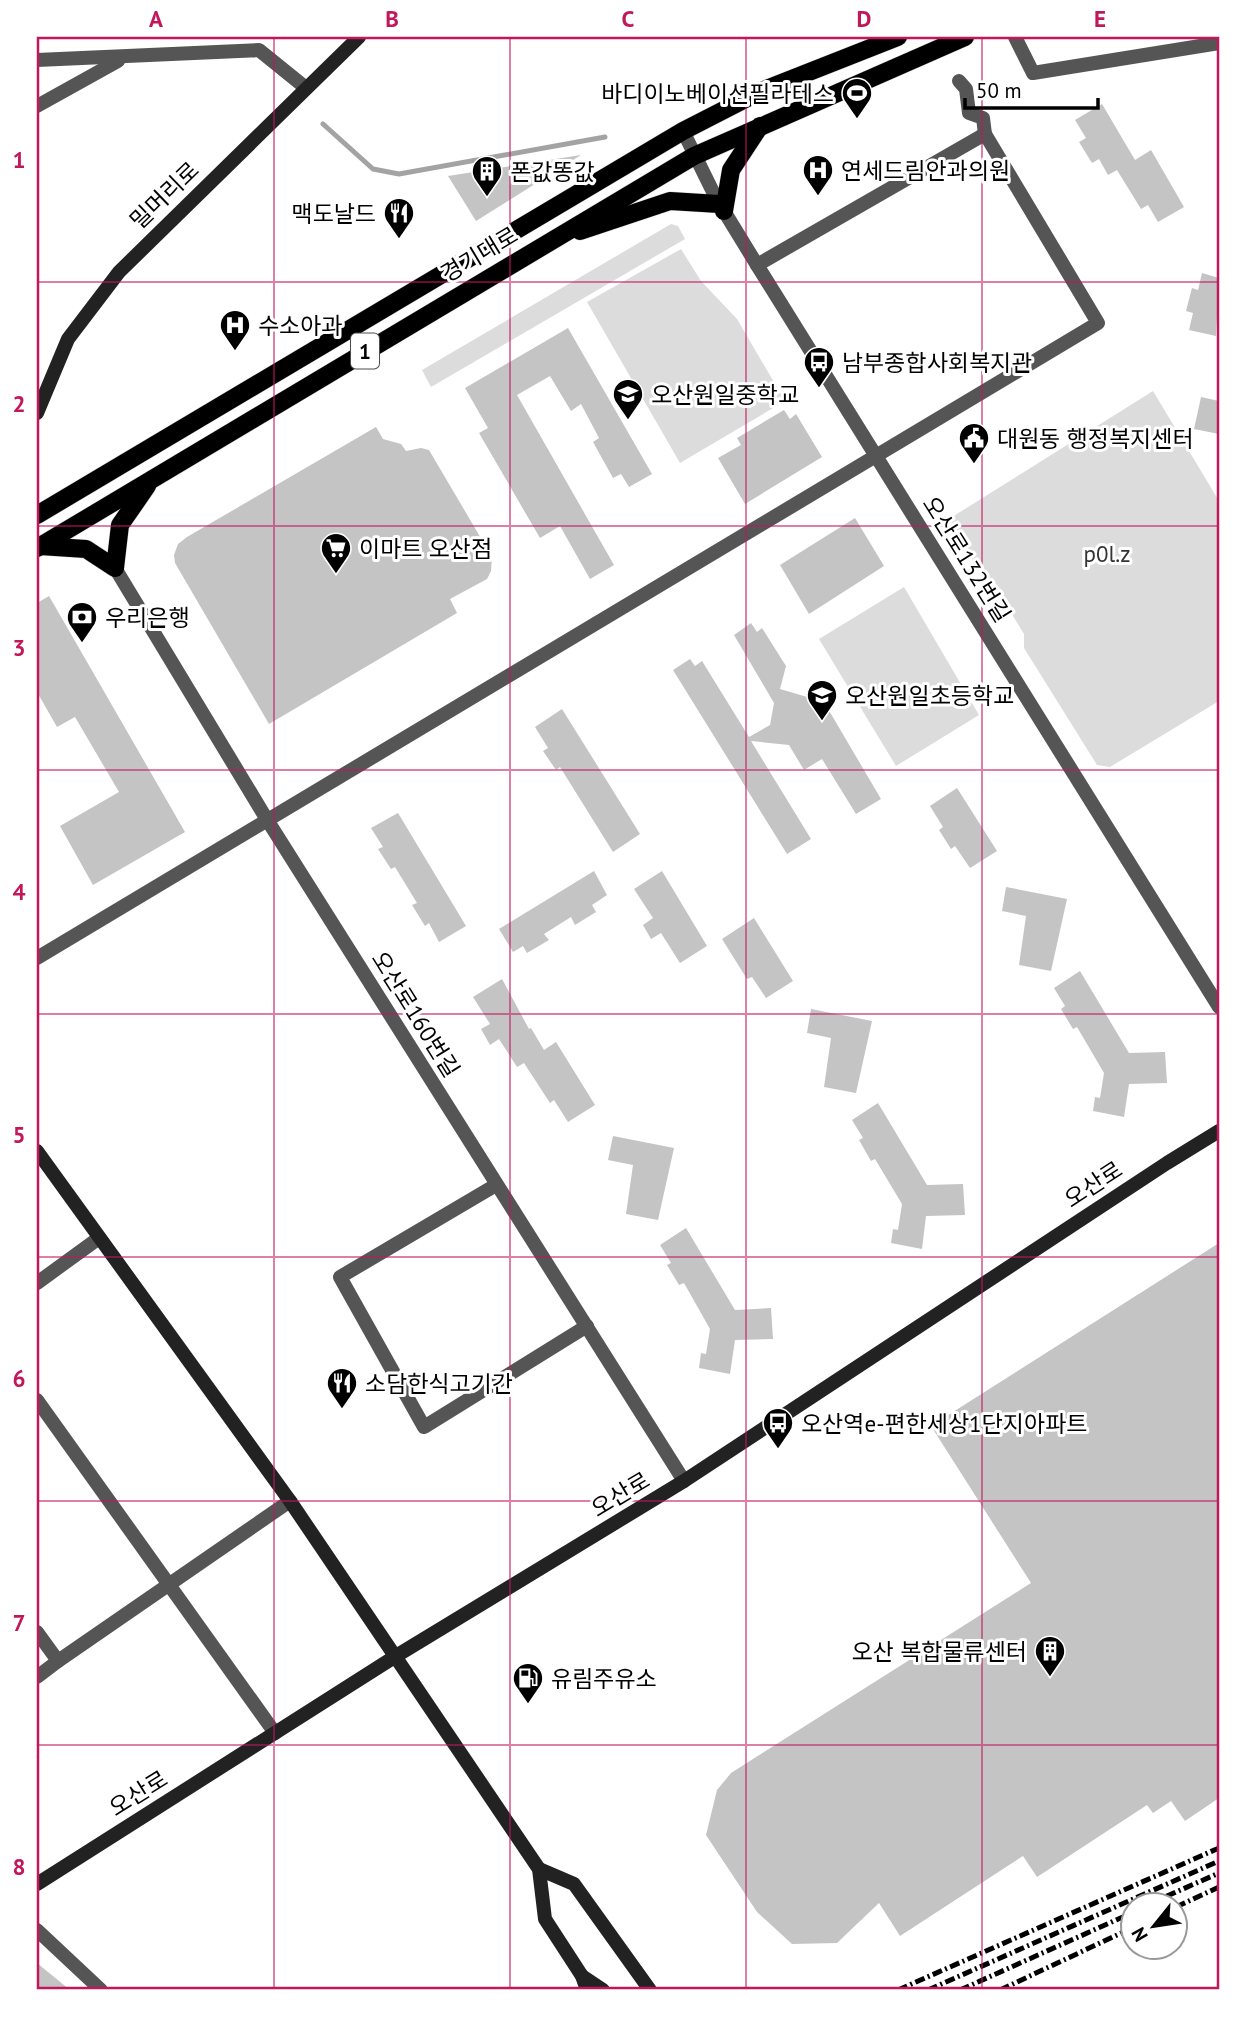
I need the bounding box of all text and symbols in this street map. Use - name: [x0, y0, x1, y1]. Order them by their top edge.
- text: A: [149, 4, 163, 33]
- text: B: [385, 4, 399, 33]
- text: C: [622, 4, 635, 33]
- text: D: [857, 4, 871, 33]
- text: E: [1094, 4, 1106, 33]
- scale bar: [965, 66, 1098, 110]
- sports icon: 바디이노베이션필라테스: [840, 76, 874, 120]
- text: 50 m: [976, 77, 1022, 104]
- place label: 바디이노베이션필라테스: [601, 79, 834, 108]
- text: 1: [12, 145, 26, 174]
- hospital icon: 연세드림안과의원: [801, 153, 835, 197]
- building icon: 폰값똥값: [470, 154, 504, 198]
- street label: 밀머리로: [123, 155, 205, 235]
- place label: 연세드림안과의원: [841, 156, 1010, 185]
- place label: 폰값똥값: [510, 157, 595, 186]
- restaurant icon: 맥도날드: [382, 196, 416, 240]
- place label: 맥도날드: [291, 199, 376, 228]
- street label: 경기대로: [435, 220, 523, 288]
- hospital icon: 수소아과: [218, 308, 252, 352]
- place label: 수소아과: [258, 311, 343, 340]
- road number: 1: [351, 334, 379, 368]
- bus stop icon: 남부종합사회복지관: [802, 345, 836, 389]
- place label: 남부종합사회복지관: [842, 348, 1032, 377]
- school or university icon: 오산원일중학교: [611, 377, 645, 421]
- place label: 오산원일중학교: [651, 380, 799, 409]
- text: 2: [12, 389, 26, 418]
- public building icon: 대원동 행정복지센터: [957, 421, 991, 465]
- place label: 대원동 행정복지센터: [997, 424, 1194, 453]
- street label: 오산로132번길: [917, 491, 1017, 627]
- supermarket icon: 이마트 오산점: [319, 531, 353, 575]
- place label: 이마트 오산점: [359, 534, 492, 563]
- park label: p0l.z: [1084, 539, 1130, 568]
- bank icon: 우리은행: [65, 600, 99, 644]
- place label: 우리은행: [105, 603, 190, 632]
- text: 3: [12, 633, 26, 662]
- school or university icon: 오산원일초등학교: [805, 678, 839, 722]
- place label: 오산원일초등학교: [845, 681, 1014, 710]
- text: 4: [12, 877, 26, 906]
- street label: 오산로160번길: [366, 946, 466, 1082]
- text: 5: [12, 1120, 26, 1149]
- street label: 오산로: [1058, 1155, 1128, 1213]
- text: 6: [12, 1364, 26, 1393]
- restaurant icon: 소담한식고기간: [325, 1366, 359, 1410]
- place label: 소담한식고기간: [365, 1369, 513, 1398]
- bus stop icon: 오산역e-편한세상1단지아파트: [761, 1406, 795, 1450]
- place label: 오산역e-편한세상1단지아파트: [801, 1409, 1087, 1438]
- street label: 오산로: [585, 1465, 655, 1523]
- text: 7: [12, 1608, 26, 1637]
- building icon: 오산 복합물류센터: [1033, 1634, 1067, 1678]
- place label: 오산 복합물류센터: [852, 1637, 1027, 1666]
- fuel station icon: 유림주유소: [511, 1661, 545, 1705]
- place label: 유림주유소: [551, 1664, 657, 1693]
- street label: 오산로: [103, 1764, 173, 1822]
- text: 8: [12, 1852, 26, 1881]
- north arrow: [1120, 1890, 1190, 1960]
- text: N: [1126, 1923, 1153, 1946]

